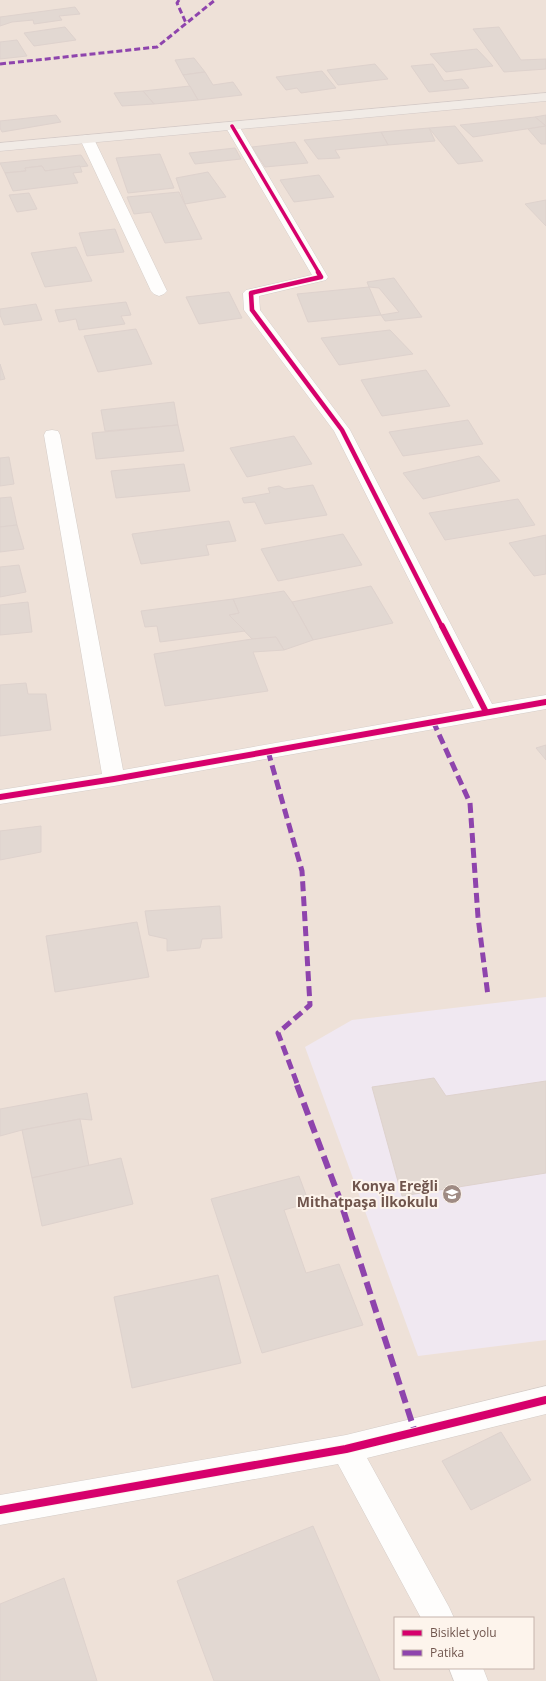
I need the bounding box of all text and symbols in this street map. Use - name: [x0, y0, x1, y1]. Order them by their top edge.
- place label: Konya Ereğli Mithatpaşa İlkokulu: [297, 1176, 438, 1211]
- school or university icon: Konya Ereğli Mithatpaşa İlkokulu: [441, 1183, 463, 1205]
- legend: [394, 1617, 534, 1669]
- text: Bisiklet yolu: [430, 1624, 497, 1641]
- text: Patika: [430, 1644, 464, 1661]

